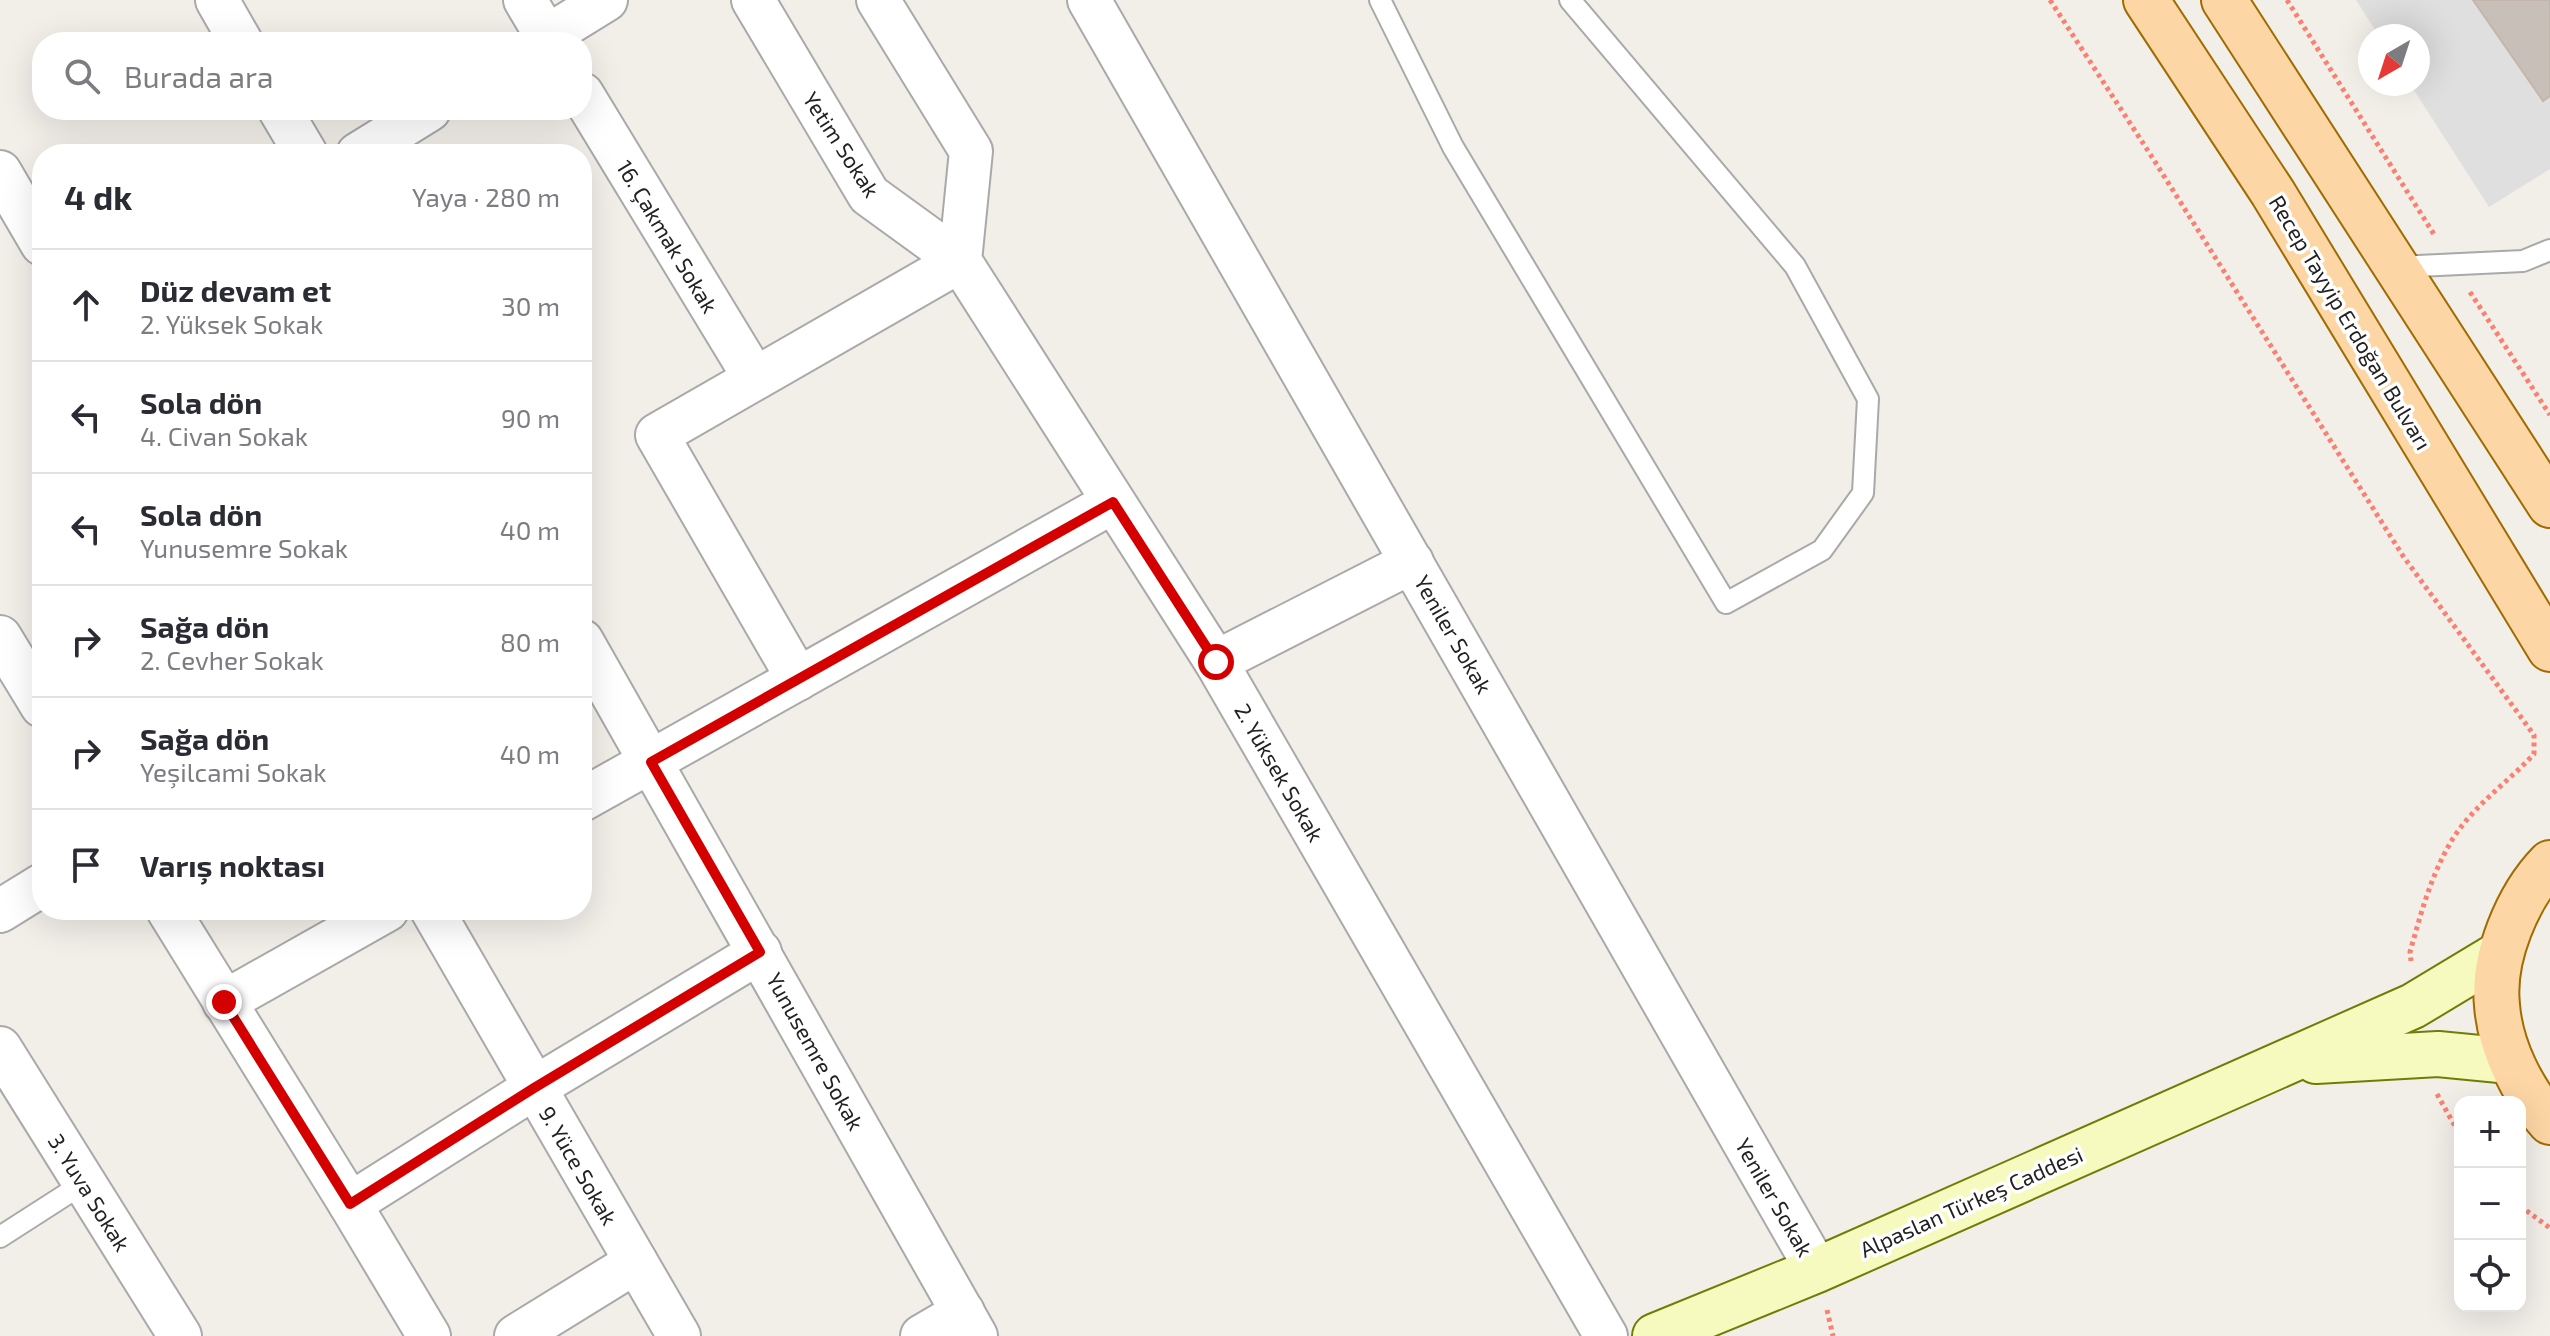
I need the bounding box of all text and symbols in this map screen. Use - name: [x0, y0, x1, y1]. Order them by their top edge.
- north arrow: [2358, 24, 2430, 96]
- search box: [32, 32, 592, 120]
- icon: search: [60, 54, 104, 98]
- text: Burada ara: [124, 58, 274, 94]
- street label: Yetim Sokak: [798, 87, 886, 201]
- street label: 16. Çakmak Sokak: [610, 155, 724, 318]
- text: 4 dk: [64, 176, 132, 217]
- text: Yaya · 280 m: [412, 181, 560, 212]
- street label: Recep Tayyip Erdoğan Bulvarı: [2265, 190, 2437, 454]
- text: Düz devam et: [140, 272, 331, 308]
- icon: ahead: [64, 283, 108, 327]
- text: 30 m: [501, 290, 560, 321]
- text: 2. Yüksek Sokak: [140, 308, 323, 339]
- text: Sola dön: [140, 384, 262, 420]
- icon: left: [64, 395, 108, 439]
- text: 90 m: [501, 402, 560, 433]
- text: 4. Civan Sokak: [140, 420, 308, 451]
- text: Sola dön: [140, 496, 262, 532]
- icon: left: [64, 507, 108, 551]
- text: 40 m: [500, 514, 560, 545]
- text: Yunusemre Sokak: [140, 532, 348, 563]
- street label: Yeniler Sokak: [1410, 570, 1498, 698]
- text: Sağa dön: [140, 608, 269, 644]
- icon: right: [64, 619, 108, 663]
- text: 80 m: [500, 626, 560, 657]
- text: 2. Cevher Sokak: [140, 644, 324, 675]
- route start: [1198, 644, 1234, 680]
- street label: 2. Yüksek Sokak: [1230, 698, 1330, 846]
- text: Sağa dön: [140, 720, 269, 756]
- icon: right: [64, 731, 108, 775]
- text: 40 m: [500, 738, 560, 769]
- text: Yeşilcami Sokak: [140, 756, 327, 787]
- icon: arrive: [64, 843, 108, 887]
- text: Varış noktası: [140, 847, 325, 883]
- street label: Yunusemre Sokak: [762, 968, 870, 1134]
- route end: [206, 984, 242, 1020]
- map controls: [2454, 1096, 2526, 1312]
- button: +: [2454, 1096, 2526, 1168]
- street label: 9. Yüce Sokak: [535, 1101, 623, 1229]
- street label: 3. Yuva Sokak: [44, 1129, 136, 1255]
- street label: Yeniler Sokak: [1731, 1133, 1819, 1261]
- street label: Alpaslan Türkeş Caddesi: [1856, 1140, 2087, 1264]
- button: −: [2454, 1168, 2526, 1240]
- button: locate: [2454, 1240, 2526, 1312]

